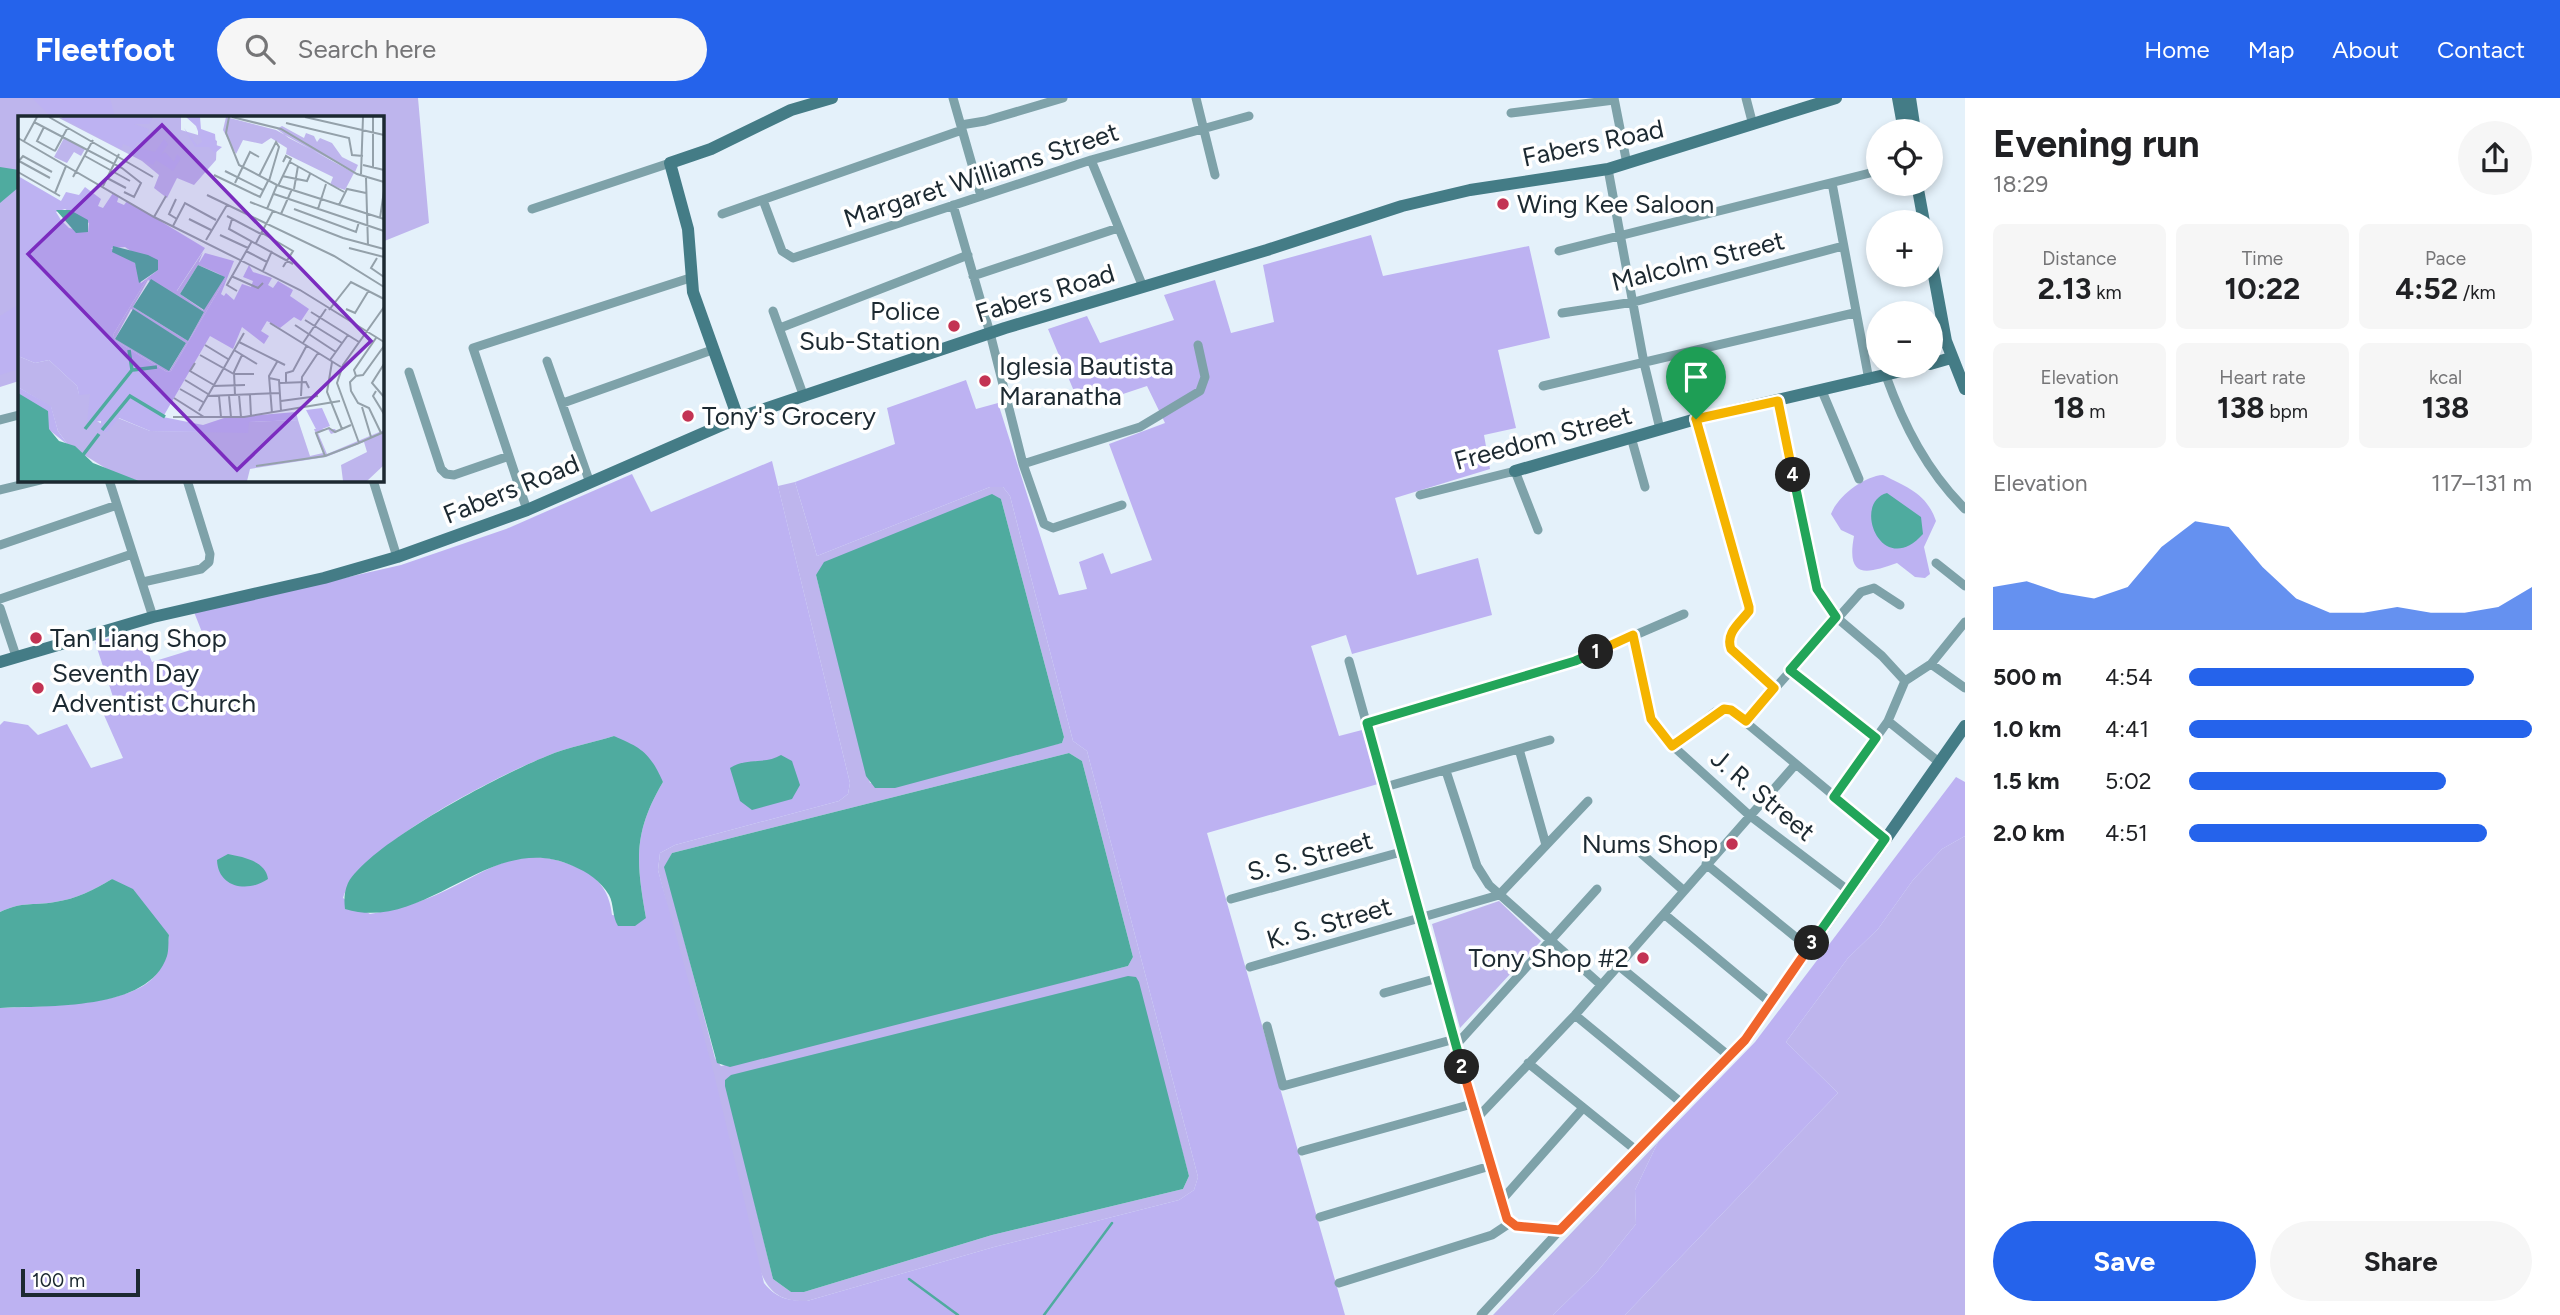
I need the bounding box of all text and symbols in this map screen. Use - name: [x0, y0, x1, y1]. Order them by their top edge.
- search box: [217, 18, 707, 81]
- text: Fleetfoot: [35, 30, 175, 69]
- icon: search: [241, 30, 279, 68]
- text: Search here: [297, 33, 436, 65]
- text: Home: [2144, 35, 2210, 64]
- text: Map: [2248, 35, 2294, 64]
- text: About: [2332, 35, 2399, 64]
- text: Contact: [2437, 35, 2525, 64]
- street label: Fabers Road: [1519, 112, 1667, 174]
- street label: Margaret Williams Street: [840, 115, 1123, 235]
- inset map: [18, 116, 383, 481]
- map controls: [1866, 119, 1943, 378]
- button: locate: [1866, 119, 1943, 196]
- text: Evening run: [1993, 121, 2200, 167]
- button: share: [2458, 121, 2532, 195]
- text: 18:29: [1993, 170, 2048, 198]
- place label: Wing Kee Saloon: [1517, 188, 1714, 220]
- marker: Wing Kee Saloon: [1495, 196, 1511, 212]
- button: +: [1866, 210, 1943, 287]
- street label: Malcolm Street: [1608, 224, 1788, 298]
- text: Distance: [2042, 247, 2117, 270]
- text: Time: [2242, 247, 2283, 270]
- text: Pace: [2425, 247, 2466, 270]
- street label: Fabers Road: [972, 257, 1118, 329]
- text: 2.13: [2037, 270, 2092, 307]
- text: 10:22: [2225, 270, 2300, 307]
- text: 4:52: [2395, 270, 2458, 307]
- text: km: [2092, 281, 2122, 304]
- text: /km: [2458, 281, 2496, 304]
- place label: Police Sub-Station: [799, 295, 940, 357]
- button: −: [1866, 301, 1943, 378]
- marker: Police Sub-Station: [946, 318, 962, 334]
- pin: [1666, 347, 1726, 419]
- place label: Iglesia Bautista Maranatha: [999, 350, 1174, 412]
- icon: arrive: [1677, 358, 1715, 396]
- text: Elevation: [2040, 366, 2119, 389]
- text: Heart rate: [2219, 366, 2306, 389]
- text: kcal: [2429, 366, 2462, 389]
- marker: Iglesia Bautista Maranatha: [977, 373, 993, 389]
- text: 18: [2054, 389, 2085, 426]
- text: 138: [2217, 389, 2265, 426]
- text: 138: [2422, 389, 2469, 426]
- street label: Freedom Street: [1451, 399, 1636, 477]
- place label: Tony's Grocery: [702, 400, 876, 432]
- text: m: [2085, 400, 2105, 423]
- text: bpm: [2265, 400, 2308, 423]
- marker: Tony's Grocery: [680, 408, 696, 424]
- street label: Fabers Road: [438, 447, 584, 531]
- pin: 4: [1776, 458, 1811, 492]
- text: 4: [1786, 463, 1799, 486]
- text: Elevation: [1993, 469, 2088, 497]
- text: 117–131 m: [2431, 469, 2532, 497]
- place label: Tan Liang Shop: [50, 622, 227, 654]
- marker: Tan Liang Shop: [28, 630, 44, 646]
- pin: 1: [1578, 634, 1614, 670]
- text: 1: [1591, 640, 1600, 663]
- place label: Seventh Day Adventist Church: [52, 657, 256, 719]
- text: 500 m: [1993, 663, 2062, 691]
- text: 4:54: [2105, 663, 2153, 691]
- marker: Seventh Day Adventist Church: [30, 680, 46, 696]
- text: 1.0 km: [1993, 715, 2061, 743]
- text: 4:41: [2105, 715, 2149, 743]
- street label: J. R. Street: [1704, 742, 1822, 848]
- text: 1.5 km: [1993, 767, 2060, 795]
- text: 5:02: [2105, 767, 2152, 795]
- text: 2.0 km: [1993, 819, 2065, 847]
- text: 4:51: [2105, 819, 2148, 847]
- street label: S. S. Street: [1244, 824, 1376, 888]
- place label: Nums Shop: [1582, 828, 1718, 860]
- marker: Nums Shop: [1724, 836, 1740, 852]
- street label: K. S. Street: [1263, 890, 1395, 956]
- pin: 3: [1794, 926, 1829, 960]
- text: 3: [1806, 931, 1817, 954]
- place label: Tony Shop #2: [1469, 942, 1629, 974]
- marker: Tony Shop #2: [1635, 950, 1651, 966]
- pin: 2: [1444, 1049, 1480, 1084]
- text: 2: [1456, 1055, 1467, 1078]
- button: Save: [1993, 1221, 2256, 1301]
- button: Share: [2270, 1221, 2532, 1301]
- scale bar: [21, 1266, 140, 1298]
- text: 100 m: [32, 1269, 85, 1292]

